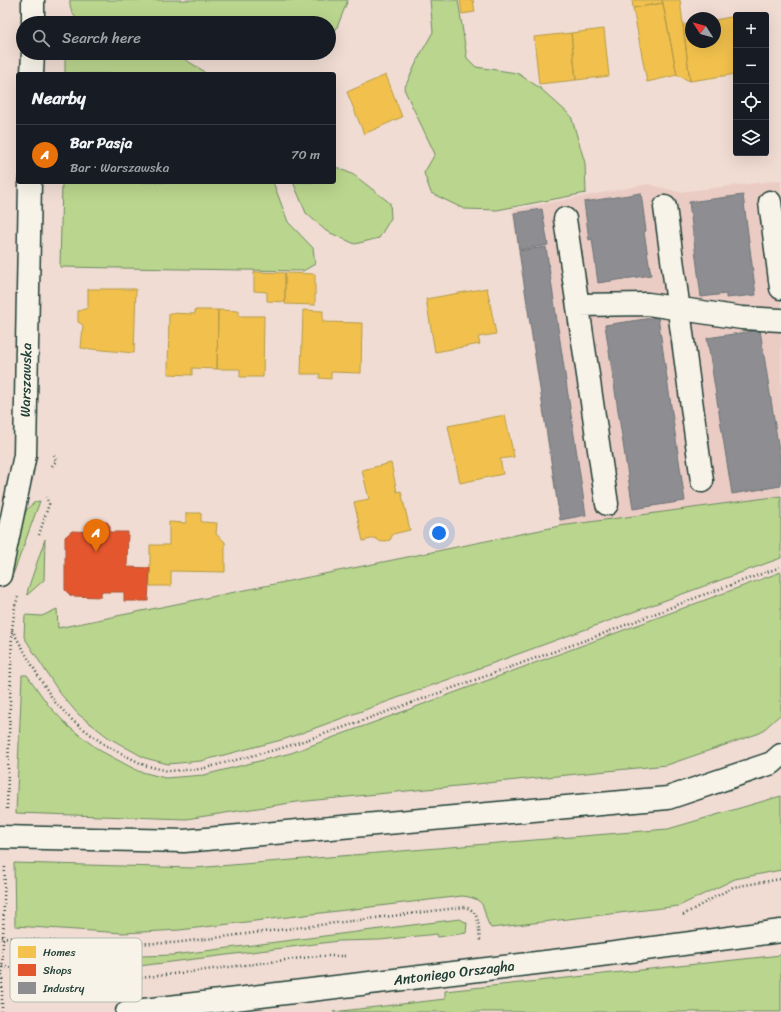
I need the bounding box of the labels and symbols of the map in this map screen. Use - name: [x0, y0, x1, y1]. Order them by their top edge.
- north arrow: [685, 12, 721, 48]
- street label: Warszawska: [13, 343, 39, 417]
- pin: A: [83, 519, 109, 552]
- your location: [429, 523, 449, 543]
- legend: [10, 938, 142, 1002]
- text: Homes: [43, 943, 76, 962]
- street label: Antoniego Orszagha: [391, 953, 516, 993]
- text: Shops: [43, 961, 72, 980]
- text: Industry: [42, 979, 85, 998]

